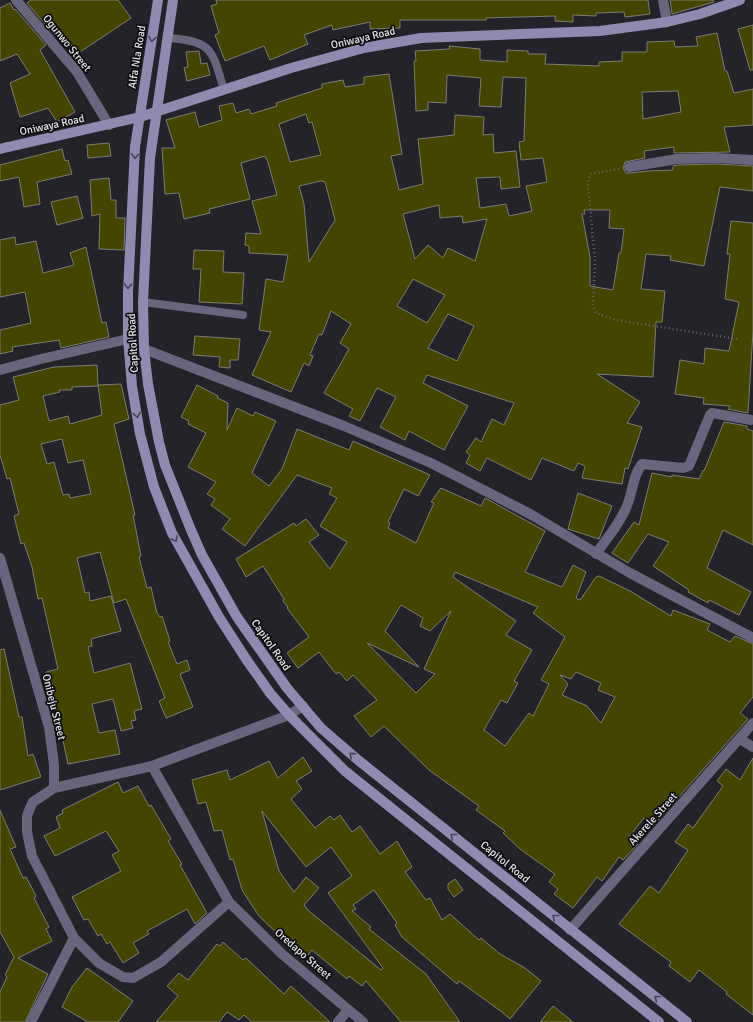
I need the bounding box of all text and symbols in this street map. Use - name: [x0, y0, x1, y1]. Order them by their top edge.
- street label: Ogunwo Street: [40, 12, 94, 74]
- street label: Alfa Nla Road: [126, 24, 148, 89]
- street label: Oniwaya Road: [329, 24, 397, 52]
- one-way arrow: [148, 36, 157, 42]
- street label: Oniwaya Road: [18, 112, 86, 138]
- one-way arrow: [131, 153, 139, 159]
- one-way arrow: [124, 283, 133, 289]
- street label: Capitol Road: [125, 313, 141, 373]
- one-way arrow: [132, 412, 141, 418]
- one-way arrow: [171, 535, 178, 542]
- street label: Capitol Road: [249, 617, 294, 673]
- street label: Onibeju Street: [40, 673, 69, 742]
- one-way arrow: [349, 752, 357, 760]
- street label: Akerele Street: [626, 790, 680, 848]
- one-way arrow: [451, 834, 458, 841]
- street label: Capitol Road: [478, 838, 532, 886]
- one-way arrow: [552, 915, 559, 922]
- street label: Oredapo Street: [272, 926, 334, 982]
- one-way arrow: [654, 996, 661, 1003]

